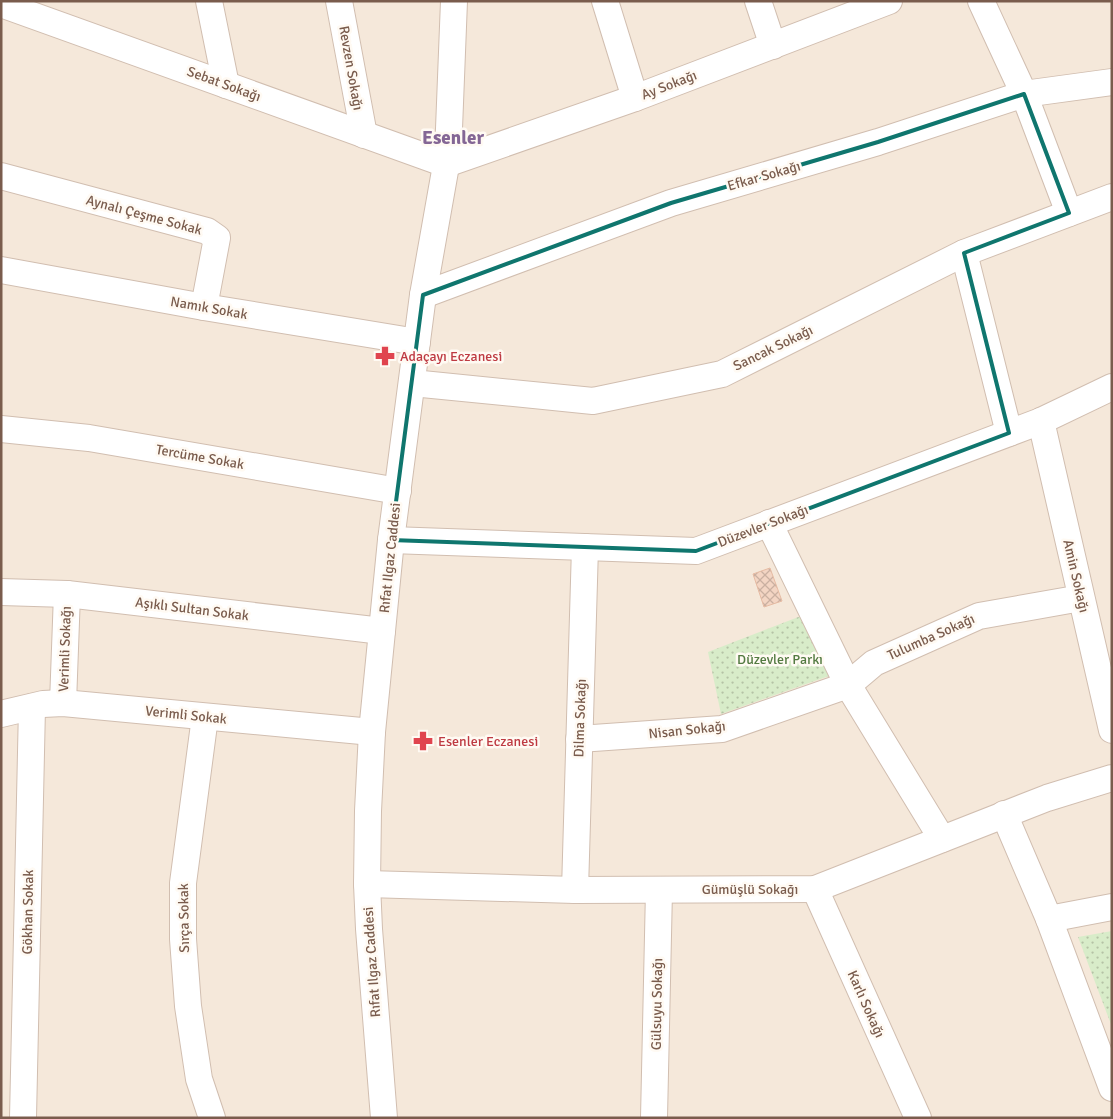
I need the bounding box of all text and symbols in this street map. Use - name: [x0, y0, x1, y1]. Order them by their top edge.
- street label: Revzen Sokağı: [335, 24, 367, 112]
- street label: Sebat Sokağı: [185, 63, 263, 105]
- street label: Ay Sokağı: [639, 67, 699, 103]
- district label: Esenler: [422, 126, 484, 150]
- street label: Efkar Sokağı: [726, 157, 802, 195]
- street label: Aynalı Çeşme Sokak: [84, 191, 204, 239]
- street label: Namık Sokak: [169, 293, 249, 323]
- street label: Sancak Sokağı: [730, 321, 816, 375]
- pharmacy icon: Adaçayı Eczanesi: [374, 345, 396, 367]
- place label: Adaçayı Eczanesi: [400, 348, 502, 365]
- street label: Tercüme Sokak: [155, 441, 245, 473]
- street label: Düzevler Sokağı: [715, 501, 811, 551]
- street label: Rıfat Ilgaz Caddesi: [376, 502, 404, 614]
- street label: Amin Sokağı: [1059, 538, 1093, 614]
- street label: Aşıklı Sultan Sokak: [134, 594, 250, 624]
- street label: Verimli Sokağı: [55, 606, 75, 692]
- street label: Tulumba Sokağı: [885, 610, 977, 664]
- park label: Düzevler Parkı: [737, 651, 823, 668]
- street label: Dilma Sokağı: [570, 678, 590, 758]
- street label: Verimli Sokak: [144, 702, 228, 728]
- street label: Nisan Sokağı: [648, 717, 726, 743]
- pharmacy icon: Esenler Eczanesi: [412, 730, 434, 752]
- place label: Esenler Eczanesi: [438, 733, 538, 750]
- street label: Gökhan Sokak: [19, 869, 37, 955]
- street label: Gümüşlü Sokağı: [702, 881, 798, 898]
- street label: Sırça Sokak: [175, 883, 193, 953]
- street label: Rıfat Ilgaz Caddesi: [360, 906, 384, 1018]
- street label: Gülsuyu Sokağı: [648, 958, 666, 1050]
- street label: Karlı Sokağı: [844, 968, 888, 1040]

